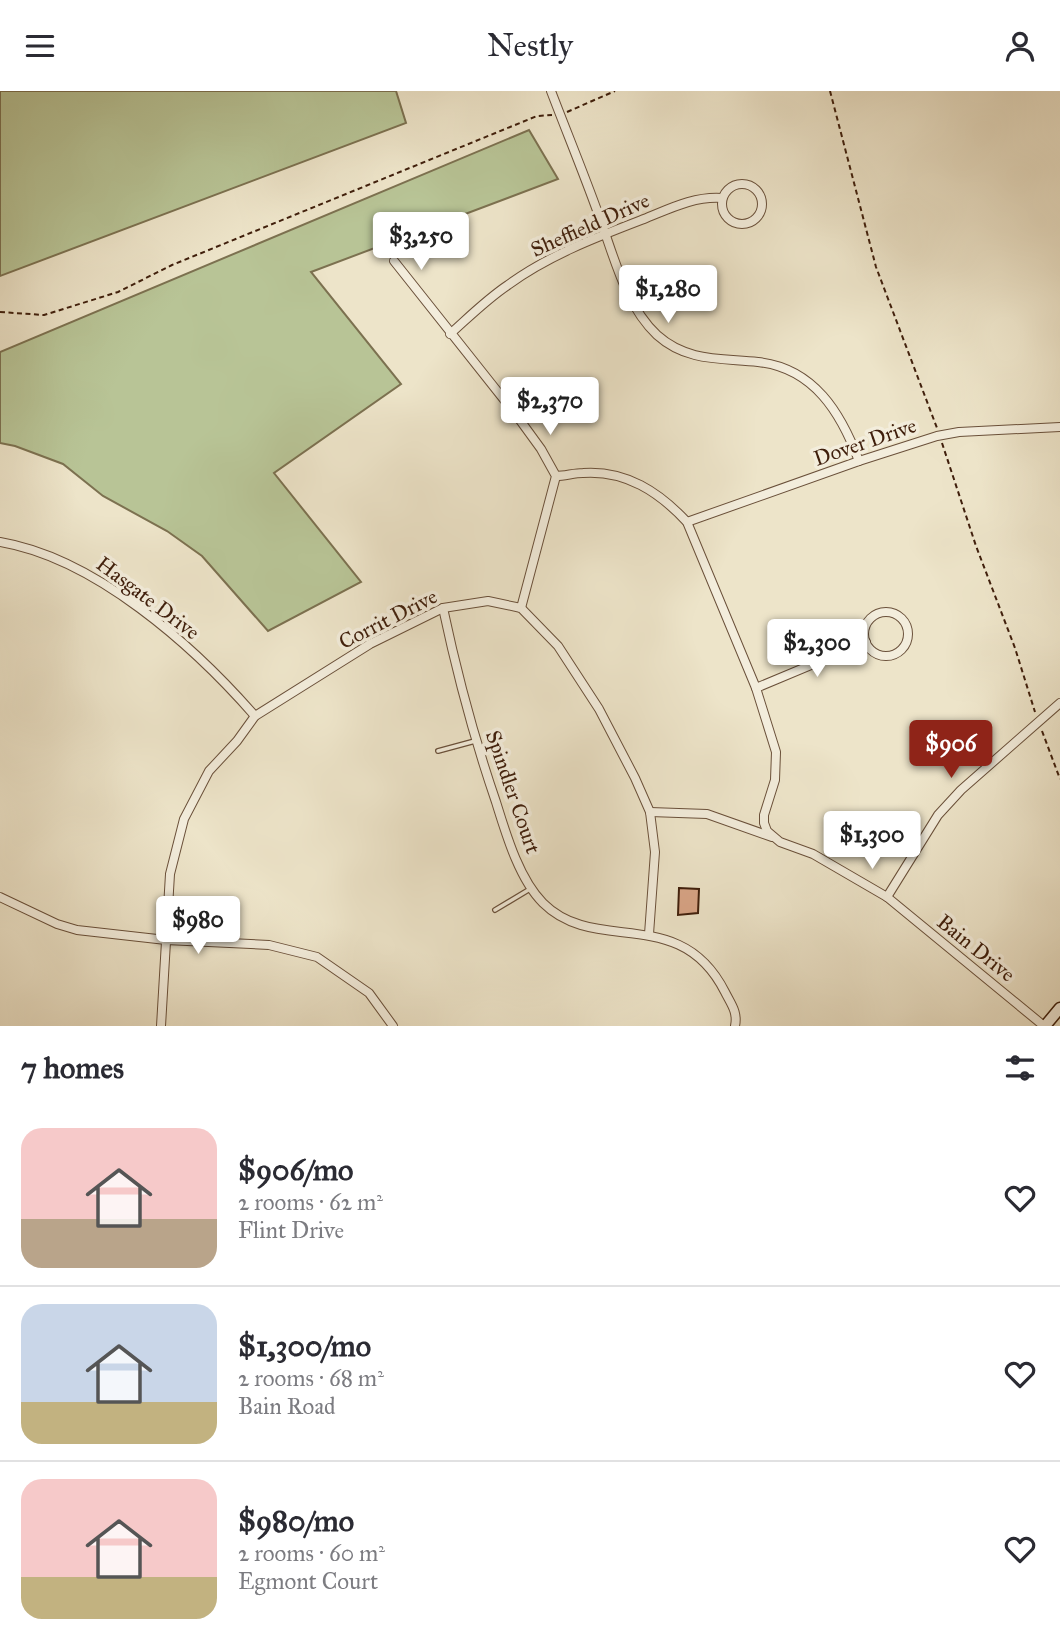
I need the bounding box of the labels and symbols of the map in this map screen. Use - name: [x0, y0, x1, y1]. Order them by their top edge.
- street label: Sheffield Drive: [527, 187, 654, 263]
- pin: $3,250: [364, 213, 478, 272]
- pin: $1,280: [611, 265, 725, 325]
- pin: $2,370: [493, 377, 607, 437]
- street label: Dover Drive: [810, 412, 920, 472]
- street label: Hasgate Drive: [91, 551, 205, 645]
- street label: Corrit Drive: [334, 583, 442, 655]
- pin: $2,300: [760, 619, 874, 679]
- pin: $906: [910, 721, 992, 780]
- street label: Spindler Court: [480, 727, 546, 858]
- pin: $1,300: [815, 811, 929, 871]
- pin: $980: [157, 897, 239, 956]
- street label: Bain Drive: [932, 909, 1020, 988]

